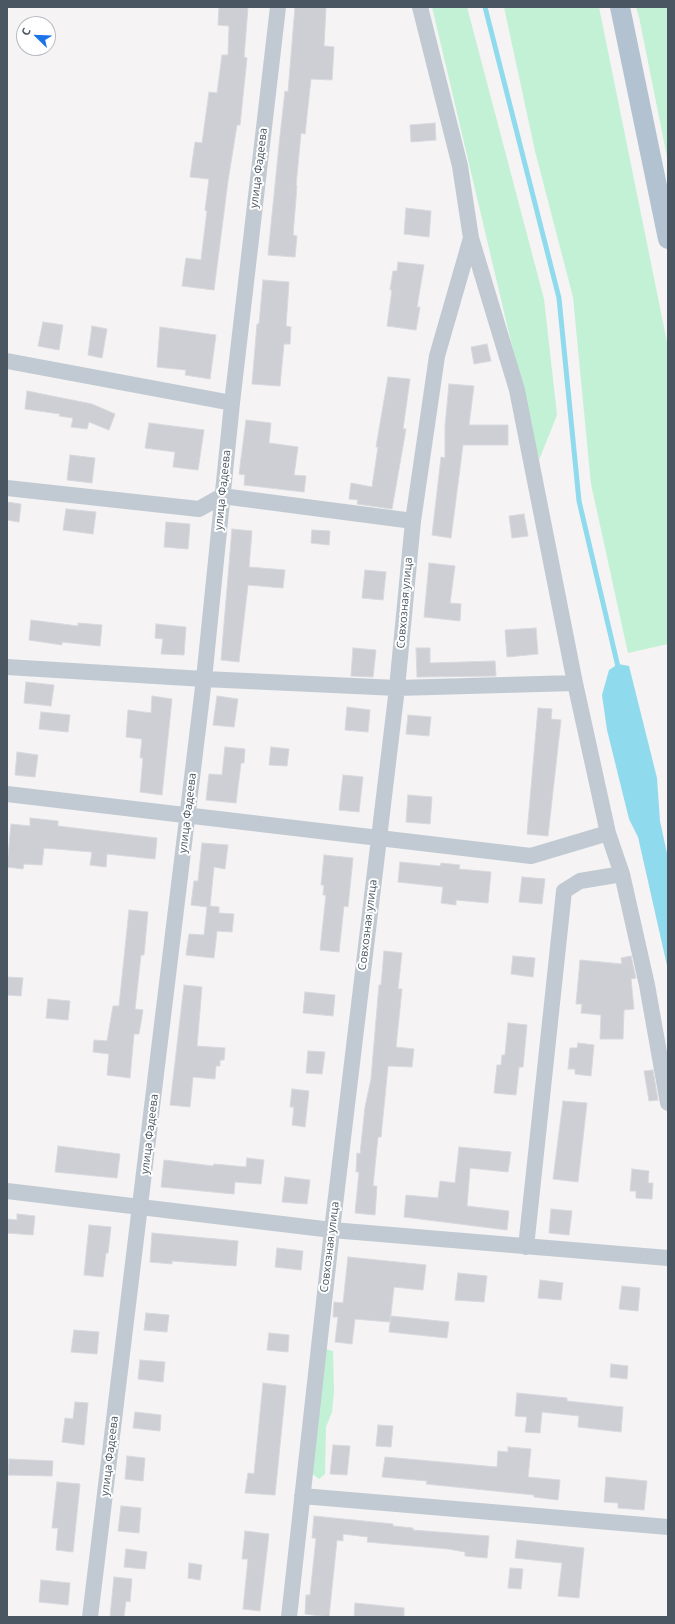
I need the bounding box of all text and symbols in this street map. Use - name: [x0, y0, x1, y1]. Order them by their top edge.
- north arrow: [16, 16, 56, 56]
- text: С: [17, 25, 34, 38]
- street label: улица Фадеева: [248, 127, 270, 209]
- street label: улица Фадеева: [212, 449, 234, 531]
- street label: Совхозная улица: [394, 557, 416, 649]
- street label: улица Фадеева: [177, 772, 199, 854]
- street label: Совхозная улица: [356, 879, 380, 971]
- street label: улица Фадеева: [139, 1093, 161, 1175]
- street label: Совхозная улица: [318, 1201, 342, 1293]
- street label: улица Фадеева: [99, 1415, 121, 1497]

